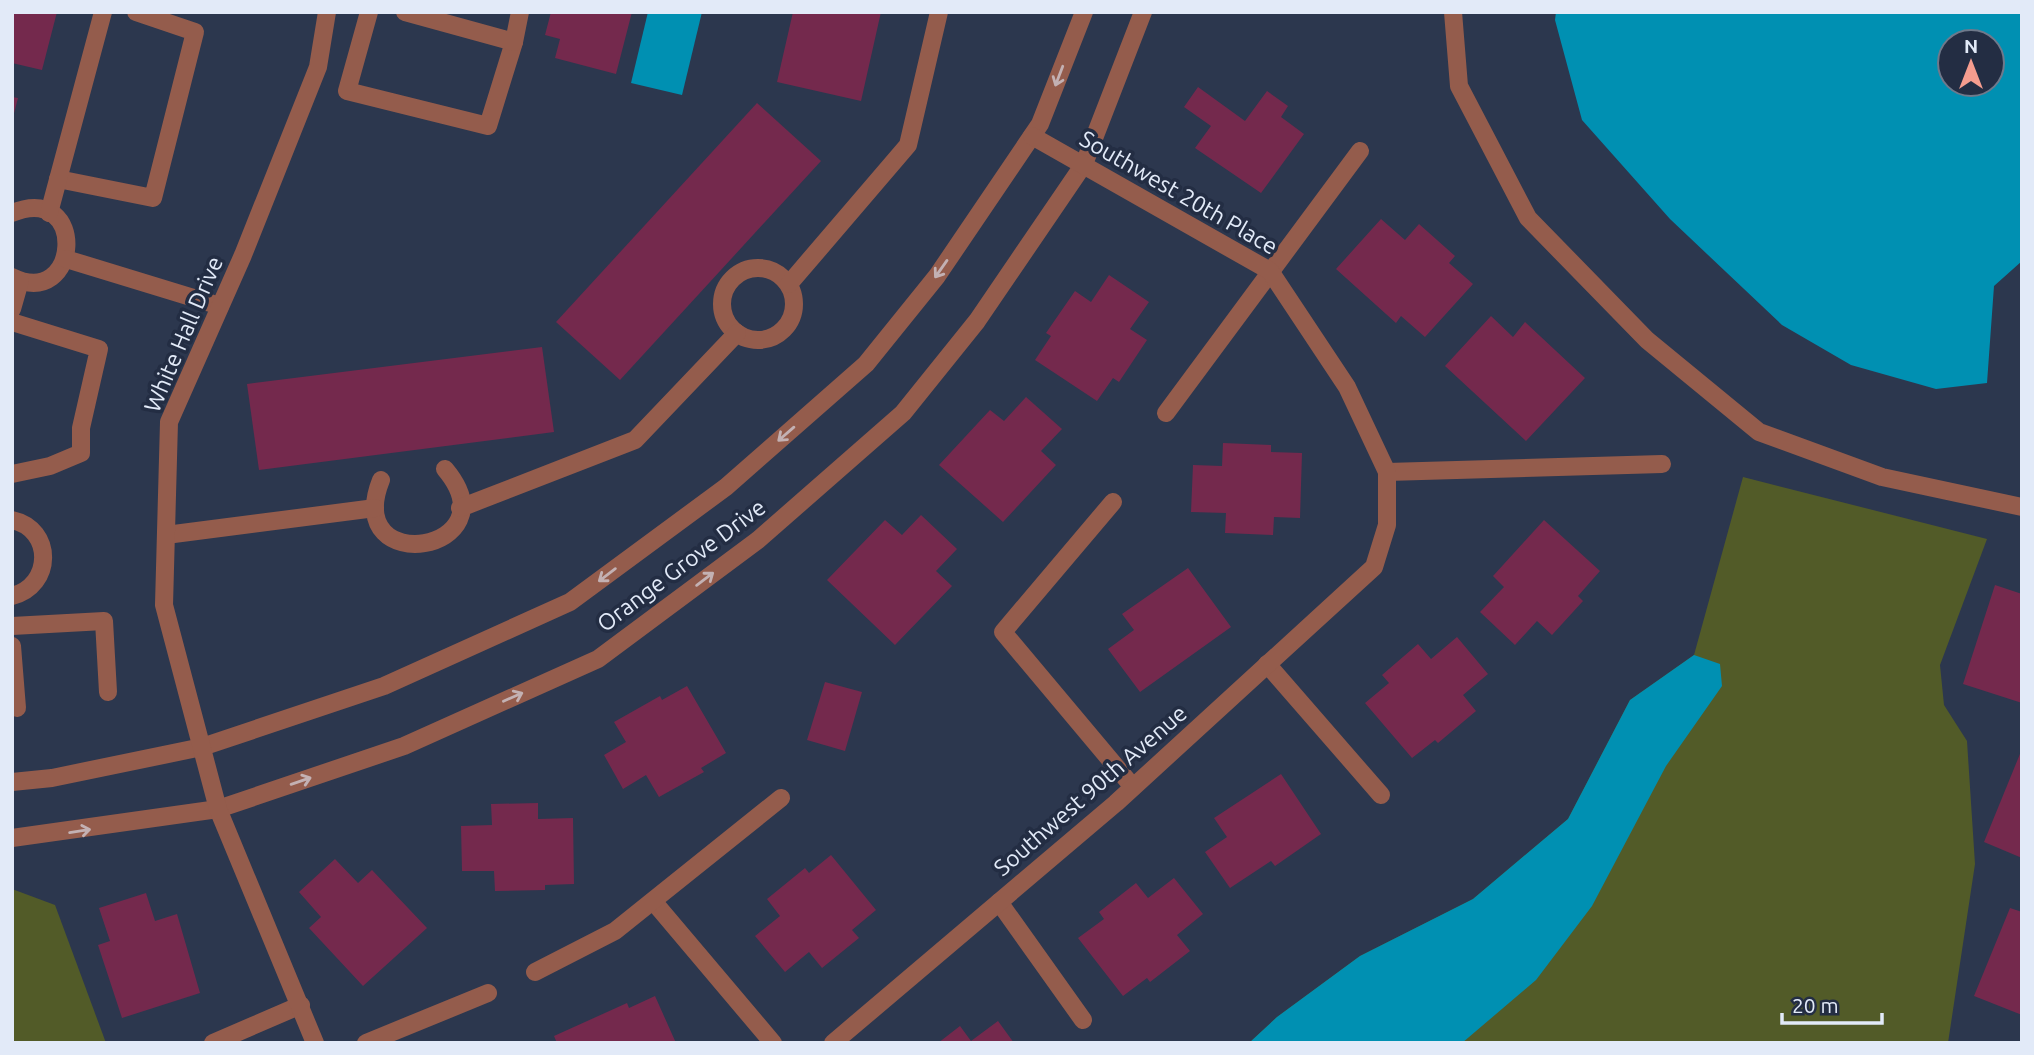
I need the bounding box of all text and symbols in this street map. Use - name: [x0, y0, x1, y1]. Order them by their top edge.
- north arrow: [1936, 28, 2006, 98]
- text: N: [1964, 35, 1978, 57]
- one-way arrow: [1051, 64, 1064, 86]
- street label: Southwest 20th Place: [1076, 125, 1282, 259]
- street label: White Hall Drive: [139, 252, 227, 416]
- one-way arrow: [934, 259, 948, 278]
- one-way arrow: [777, 426, 795, 442]
- street label: Orange Grove Drive: [592, 494, 770, 636]
- one-way arrow: [598, 567, 617, 582]
- one-way arrow: [696, 572, 715, 587]
- one-way arrow: [501, 690, 523, 703]
- street label: Southwest 90th Avenue: [989, 700, 1191, 880]
- one-way arrow: [290, 774, 312, 786]
- one-way arrow: [68, 824, 91, 837]
- scale bar: [1782, 982, 1882, 1026]
- text: 20 m: [1792, 993, 1839, 1017]

